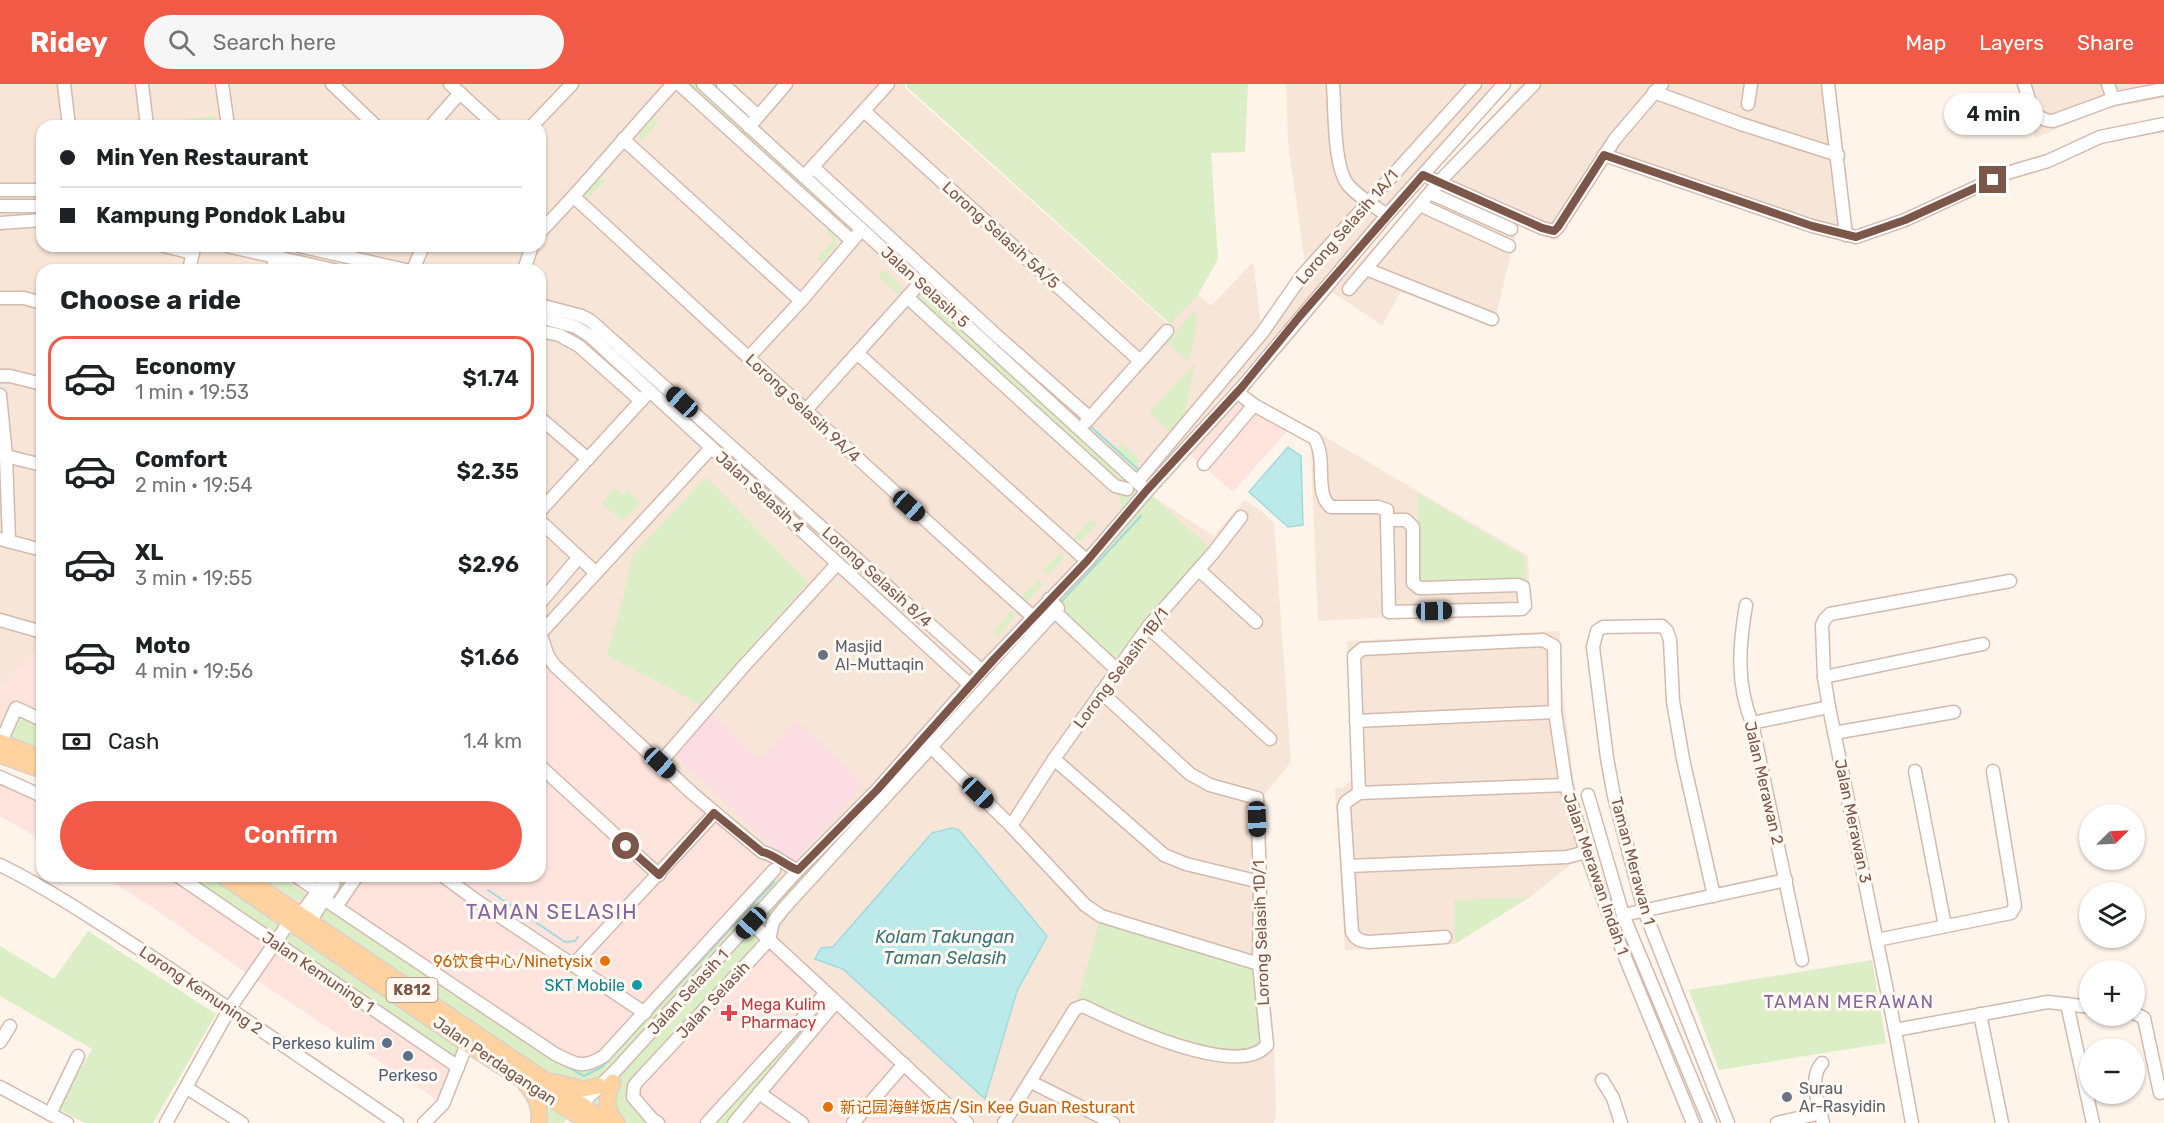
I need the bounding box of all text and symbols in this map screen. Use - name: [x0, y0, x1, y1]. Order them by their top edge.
- search box: [144, 15, 564, 69]
- text: Ridey: [30, 26, 108, 59]
- icon: search: [165, 26, 198, 59]
- text: Search here: [213, 29, 336, 56]
- text: Map: [1905, 30, 1946, 55]
- text: Layers: [1979, 30, 2044, 55]
- text: Share: [2077, 30, 2134, 55]
- callout: 4 min: [1944, 93, 2042, 135]
- text: 4 min: [1966, 102, 2021, 126]
- text: Min Yen Restaurant: [96, 144, 308, 171]
- street label: Lorong Selasih 1A/1: [1292, 166, 1402, 288]
- route end: [1979, 166, 2006, 193]
- street label: Lorong Selasih 5A/5: [939, 177, 1063, 293]
- text: Kampung Pondok Labu: [96, 202, 346, 229]
- street label: Jalan Selasih 5: [877, 242, 973, 332]
- text: Choose a ride: [60, 284, 241, 316]
- street label: Lorong Selasih 9A/4: [742, 350, 864, 466]
- icon: car: [63, 351, 117, 405]
- text: Economy: [135, 353, 236, 380]
- text: $1.74: [462, 365, 519, 392]
- text: 1 min · 19:53: [135, 380, 249, 404]
- car: [663, 383, 701, 421]
- icon: car: [63, 444, 117, 498]
- text: Comfort: [135, 446, 227, 473]
- street label: Jalan Selasih 4: [712, 447, 808, 537]
- text: $2.35: [456, 458, 519, 485]
- text: 2 min · 19:54: [135, 473, 253, 497]
- car: [890, 487, 928, 525]
- street label: Lorong Selasih 8/4: [818, 523, 936, 631]
- icon: car: [63, 537, 117, 591]
- text: XL: [135, 539, 163, 566]
- text: $2.96: [458, 551, 519, 578]
- text: 3 min · 19:55: [135, 566, 252, 590]
- car: [1416, 602, 1452, 620]
- street label: Lorong Selasih 1B/1: [1070, 604, 1172, 732]
- icon: car: [63, 630, 117, 684]
- text: Moto: [135, 632, 190, 659]
- place label: Masjid Al-Muttaqin: [835, 637, 924, 674]
- text: $1.66: [460, 644, 519, 671]
- marker: Masjid Al-Muttaqin: [816, 648, 830, 662]
- text: 4 min · 19:56: [135, 659, 253, 683]
- street label: Jalan Merawan 2: [1741, 719, 1787, 847]
- icon: cash: [60, 725, 93, 758]
- text: Cash: [108, 728, 159, 755]
- text: 1.4 km: [463, 729, 522, 753]
- car: [641, 744, 679, 782]
- street label: Jalan Merawan 3: [1831, 757, 1875, 885]
- car: [959, 774, 997, 812]
- street label: Jalan Merawan Indah 1: [1559, 791, 1633, 957]
- street label: Taman Merawan 1: [1607, 795, 1659, 927]
- button: Confirm: [60, 801, 522, 870]
- car: [1247, 801, 1267, 837]
- north arrow: [2079, 804, 2145, 870]
- map controls: [2079, 804, 2145, 1104]
- route start: [612, 832, 639, 859]
- street label: Lorong Selasih 1D/1: [1249, 860, 1273, 1006]
- button: layers: [2079, 882, 2145, 948]
- district label: TAMAN SELASIH: [466, 900, 638, 924]
- car: [732, 904, 770, 942]
- water label: Kolam Takungan Taman Selasih: [875, 926, 1015, 969]
- street label: Jalan Kemuning 1: [258, 928, 378, 1016]
- street label: Lorong Kemuning 2: [136, 942, 266, 1038]
- street label: Jalan Selasih 1: [644, 945, 732, 1039]
- place label: 96饮食中心/Ninetysix: [433, 952, 593, 971]
- marker: 96饮食中心/Ninetysix: [598, 954, 612, 968]
- street label: Jalan Selasih: [672, 957, 754, 1043]
- button: +: [2079, 960, 2145, 1026]
- place label: SKT Mobile: [545, 976, 625, 995]
- road number: K812: [386, 978, 438, 1002]
- marker: SKT Mobile: [630, 978, 644, 992]
- district label: TAMAN MERAWAN: [1764, 991, 1935, 1013]
- place label: Mega Kulim Pharmacy: [741, 995, 826, 1032]
- marker: Mega Kulim Pharmacy: [722, 1006, 736, 1020]
- street label: Jalan Perdagangan: [430, 1013, 560, 1109]
- place label: Perkeso kulim: [272, 1034, 375, 1053]
- marker: Perkeso kulim: [380, 1036, 394, 1050]
- button: −: [2079, 1038, 2145, 1104]
- marker: Perkeso: [401, 1049, 415, 1063]
- place label: Perkeso: [378, 1066, 438, 1085]
- place label: Surau Ar-Rasyidin: [1799, 1079, 1886, 1116]
- marker: Surau Ar-Rasyidin: [1780, 1090, 1794, 1104]
- place label: 新记园海鲜饭店/Sin Kee Guan Resturant: [840, 1098, 1135, 1117]
- marker: 新记园海鲜饭店/Sin Kee Guan Resturant: [821, 1100, 835, 1114]

